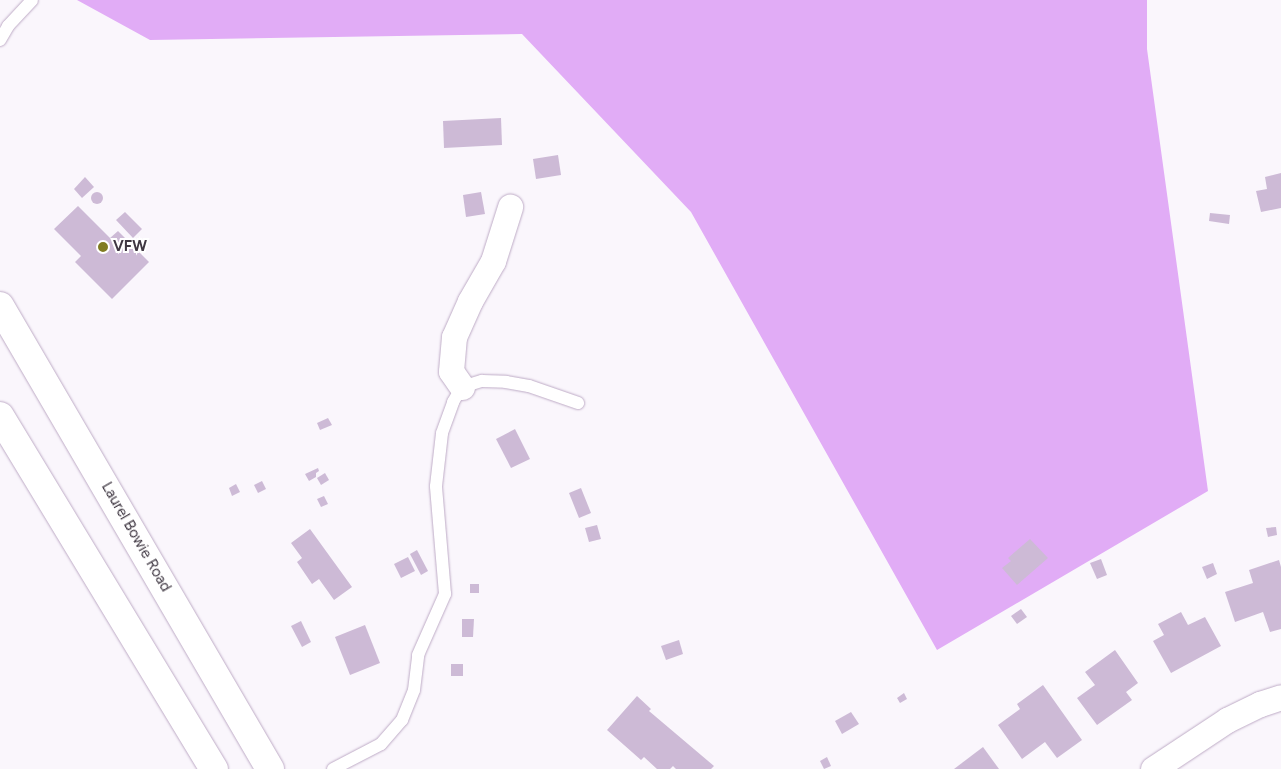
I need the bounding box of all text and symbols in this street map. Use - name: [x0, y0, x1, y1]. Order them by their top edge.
- place label: VFW: [113, 238, 147, 256]
- marker: VFW: [97, 241, 109, 253]
- street label: Laurel Bowie Road: [97, 479, 175, 595]

